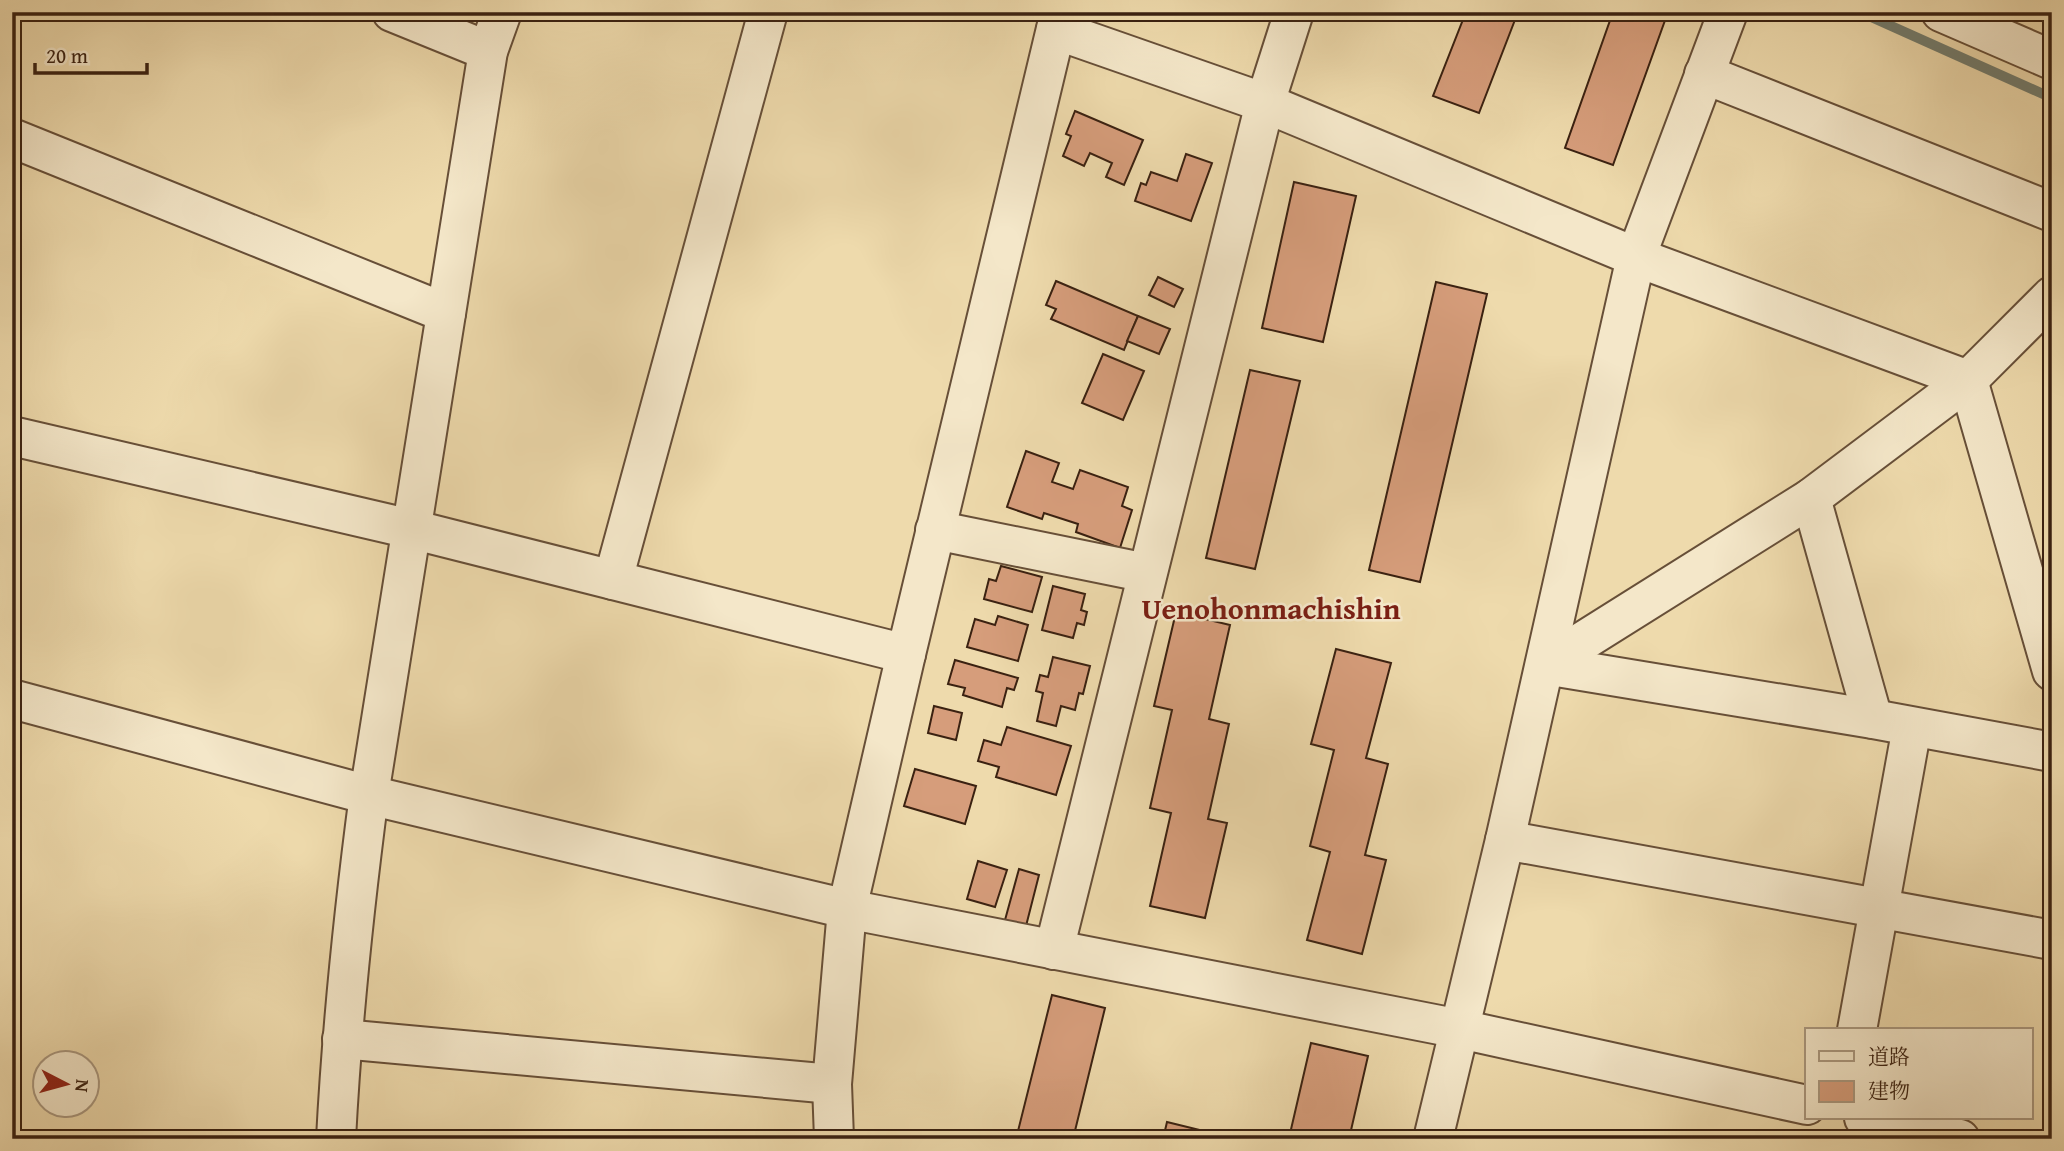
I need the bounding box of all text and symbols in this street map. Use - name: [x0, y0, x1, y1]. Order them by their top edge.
- scale bar: [35, 32, 147, 76]
- text: 20 m: [46, 40, 88, 71]
- district label: Uenohonmachishin: [1141, 586, 1401, 630]
- legend: [1805, 1028, 2032, 1120]
- text: 道路: [1868, 1041, 1910, 1072]
- north arrow: [32, 1050, 102, 1120]
- text: 建物: [1868, 1075, 1910, 1106]
- text: N: [68, 1078, 97, 1094]

